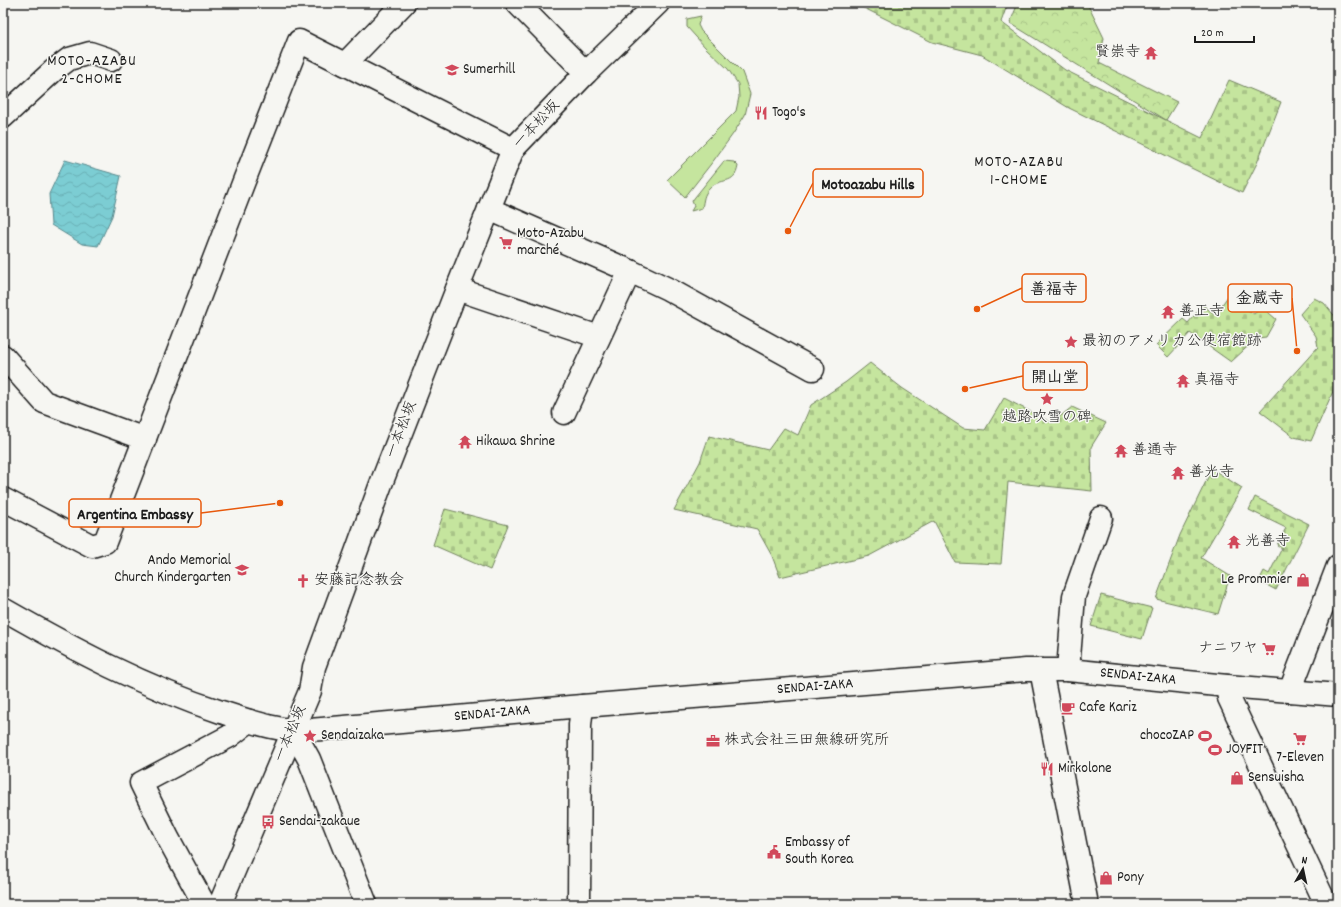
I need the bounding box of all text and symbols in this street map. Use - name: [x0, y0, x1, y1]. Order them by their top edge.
- scale bar: [1195, 18, 1254, 44]
- text: 20 m: [1201, 25, 1224, 42]
- place label: 賢崇寺: [1095, 42, 1140, 64]
- temple icon: 賢崇寺: [1143, 45, 1159, 61]
- district label: MOTO-AZABU 2-CHOME: [47, 50, 137, 91]
- place label: Sumerhill: [463, 59, 516, 81]
- school or university icon: Sumerhill: [444, 62, 460, 78]
- street label: 一本松坂: [508, 96, 566, 154]
- place label: Togo's: [772, 102, 806, 124]
- restaurant icon: Togo's: [753, 105, 769, 121]
- district label: MOTO-AZABU 1-CHOME: [974, 151, 1064, 192]
- callout: Motoazabu Hills: [813, 169, 923, 197]
- text: Motoazabu Hills: [821, 174, 915, 197]
- place label: Moto-Azabu marché: [517, 223, 584, 262]
- supermarket icon: Moto-Azabu marché: [498, 235, 514, 251]
- callout: 善福寺: [1022, 274, 1086, 302]
- text: 善福寺: [1030, 279, 1078, 302]
- callout: 金蔵寺: [1228, 284, 1292, 312]
- text: 金蔵寺: [1236, 288, 1284, 311]
- place label: 善正寺: [1179, 301, 1224, 323]
- temple icon: 善正寺: [1160, 304, 1176, 320]
- place label: 最初のアメリカ公使宿館跡: [1082, 331, 1261, 353]
- place icon: 最初のアメリカ公使宿館跡: [1063, 334, 1079, 350]
- callout: 開山堂: [1023, 362, 1087, 390]
- text: 開山堂: [1031, 367, 1079, 390]
- place label: 真福寺: [1194, 370, 1239, 392]
- temple icon: 真福寺: [1175, 373, 1191, 389]
- place icon: 越路吹雪の碑: [1039, 391, 1055, 407]
- street label: 一本松坂: [381, 398, 423, 462]
- place label: 越路吹雪の碑: [1002, 407, 1092, 429]
- place label: Hikawa Shrine: [476, 431, 555, 453]
- temple icon: Hikawa Shrine: [457, 434, 473, 450]
- place label: 善通寺: [1132, 440, 1177, 462]
- temple icon: 善通寺: [1113, 443, 1129, 459]
- place label: 善光寺: [1189, 462, 1234, 484]
- temple icon: 善光寺: [1170, 465, 1186, 481]
- callout: Argentina Embassy: [69, 499, 201, 527]
- text: Argentina Embassy: [77, 504, 195, 527]
- place label: 光善寺: [1245, 531, 1290, 553]
- temple icon: 光善寺: [1226, 534, 1242, 550]
- place label: Ando Memorial Church Kindergarten: [114, 550, 231, 589]
- school or university icon: Ando Memorial Church Kindergarten: [234, 562, 250, 578]
- place label: Le Prommier: [1221, 569, 1292, 591]
- place label: 安藤記念教会: [314, 570, 404, 592]
- shop icon: Le Prommier: [1295, 572, 1311, 588]
- church icon: 安藤記念教会: [295, 573, 311, 589]
- place label: ナニワヤ: [1198, 638, 1258, 660]
- supermarket icon: ナニワヤ: [1261, 641, 1277, 657]
- street label: SENDAI-ZAKA: [1099, 662, 1177, 692]
- street label: SENDAI-ZAKA: [776, 673, 854, 701]
- place label: Cafe Kariz: [1079, 697, 1137, 719]
- street label: SENDAI-ZAKA: [453, 700, 531, 728]
- cafe icon: Cafe Kariz: [1060, 700, 1076, 716]
- street label: 一本松坂: [269, 702, 313, 766]
- place label: Sendaizaka: [321, 725, 385, 747]
- place label: chocoZAP: [1140, 725, 1194, 747]
- place icon: Sendaizaka: [302, 728, 318, 744]
- sports icon: chocoZAP: [1197, 728, 1213, 744]
- place label: 株式会社三田無線研究所: [724, 730, 889, 752]
- supermarket icon: 7-Eleven: [1292, 731, 1308, 747]
- office icon: 株式会社三田無線研究所: [705, 733, 721, 749]
- place label: JOYFIT: [1226, 739, 1263, 761]
- sports icon: JOYFIT: [1207, 742, 1223, 758]
- place label: 7-Eleven: [1276, 747, 1324, 769]
- place label: Mirkolone: [1058, 758, 1112, 780]
- restaurant icon: Mirkolone: [1039, 761, 1055, 777]
- place label: Sensuisha: [1248, 767, 1305, 789]
- shop icon: Sensuisha: [1229, 770, 1245, 786]
- place label: Sendai-zakaue: [279, 811, 360, 833]
- bus stop icon: Sendai-zakaue: [260, 814, 276, 830]
- place label: Embassy of South Korea: [785, 832, 854, 871]
- public building icon: Embassy of South Korea: [766, 844, 782, 860]
- north arrow: [1283, 849, 1323, 889]
- text: N: [1300, 853, 1309, 870]
- place label: Pony: [1117, 867, 1144, 889]
- shop icon: Pony: [1098, 870, 1114, 886]

